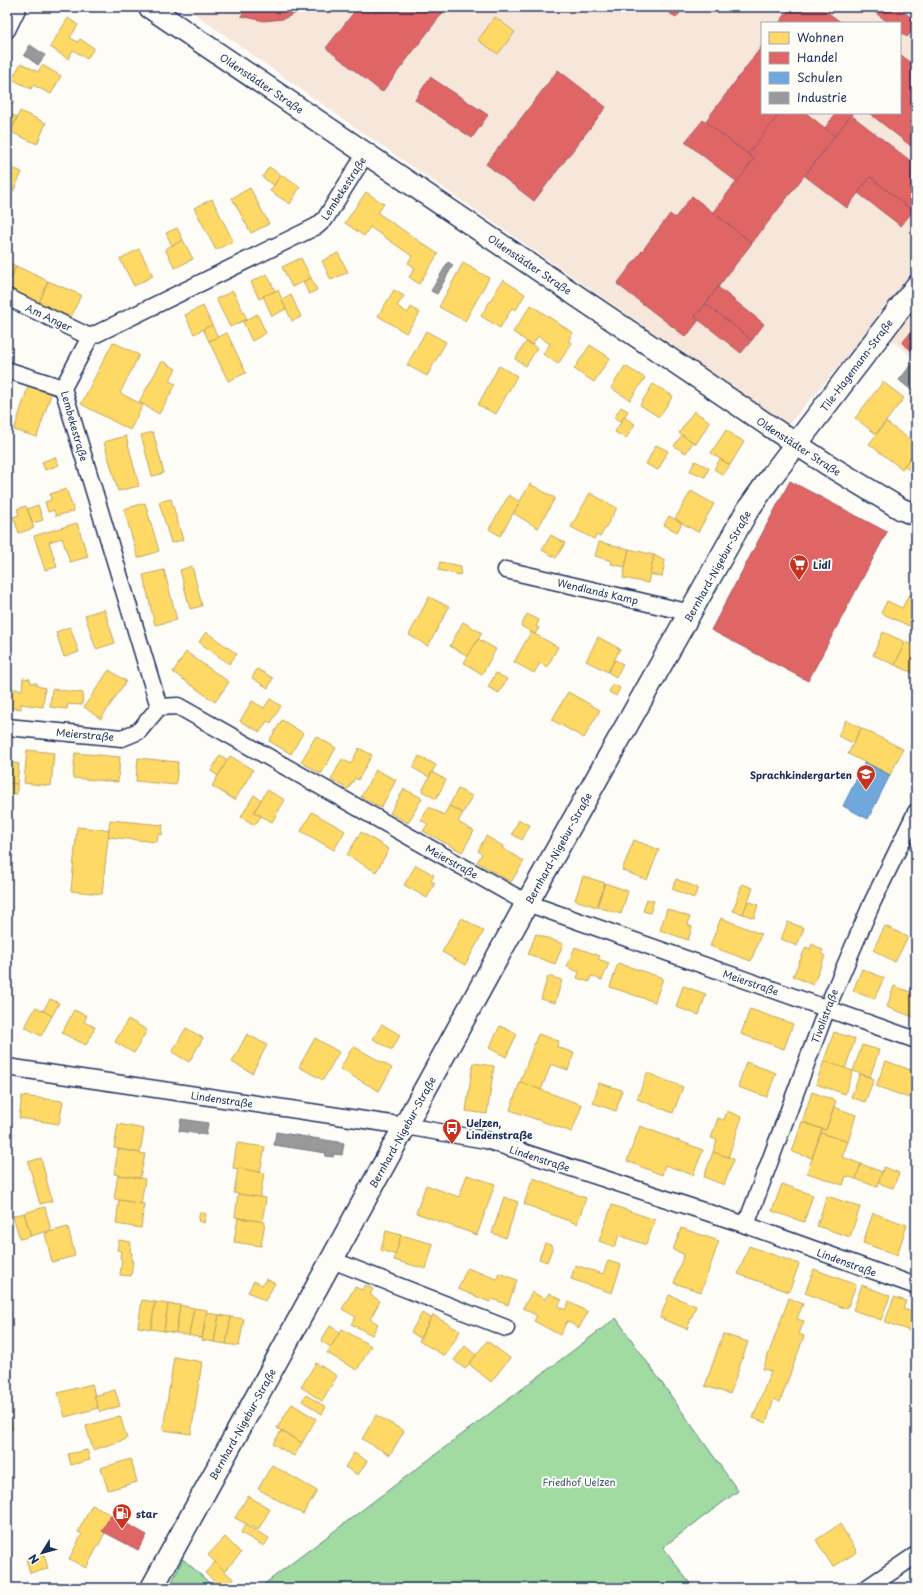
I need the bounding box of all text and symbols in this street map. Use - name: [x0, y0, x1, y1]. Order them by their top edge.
- legend: [761, 22, 901, 114]
- text: Wohnen: [797, 28, 844, 46]
- text: Handel: [797, 48, 837, 66]
- street label: Oldenstädter Straße: [217, 49, 307, 117]
- text: Schulen: [797, 68, 842, 86]
- text: Industrie: [797, 88, 847, 106]
- street label: Lembekestraße: [317, 153, 369, 223]
- street label: Oldenstädter Straße: [485, 230, 575, 298]
- street label: Am Anger: [23, 300, 75, 334]
- street label: Tile-Hagemann-Straße: [816, 316, 896, 414]
- street label: Lembekestraße: [58, 389, 92, 463]
- street label: Oldenstädter Straße: [754, 413, 844, 479]
- street label: Bernhard-Nigebur-Straße: [680, 508, 754, 624]
- supermarket icon: Lidl: [788, 553, 810, 581]
- place label: Lidl: [813, 557, 831, 572]
- street label: Wendlands Kamp: [556, 574, 640, 608]
- street label: Meierstraße: [55, 724, 115, 744]
- school or university icon: Sprachkindergarten: [855, 763, 877, 791]
- place label: Sprachkindergarten: [750, 767, 852, 782]
- street label: Bernhard-Nigebur-Straße: [521, 790, 595, 906]
- street label: Meierstraße: [423, 840, 481, 882]
- street label: Meierstraße: [721, 965, 781, 999]
- street label: Tivolistraße: [807, 987, 841, 1045]
- street label: Bernhard-Nigebur-Straße: [365, 1074, 439, 1190]
- street label: Lindenstraße: [190, 1087, 254, 1111]
- place label: Uelzen, Lindenstraße: [466, 1115, 533, 1142]
- bus stop icon: Uelzen, Lindenstraße: [441, 1117, 463, 1145]
- street label: Lindenstraße: [508, 1141, 572, 1175]
- street label: Lindenstraße: [815, 1244, 879, 1280]
- street label: Bernhard-Nigebur-Straße: [205, 1366, 279, 1482]
- park label: Friedhof Uelzen: [542, 1474, 616, 1489]
- fuel station icon: star: [111, 1502, 133, 1530]
- place label: star: [136, 1506, 158, 1521]
- north arrow: [22, 1533, 62, 1573]
- text: N: [24, 1550, 43, 1568]

